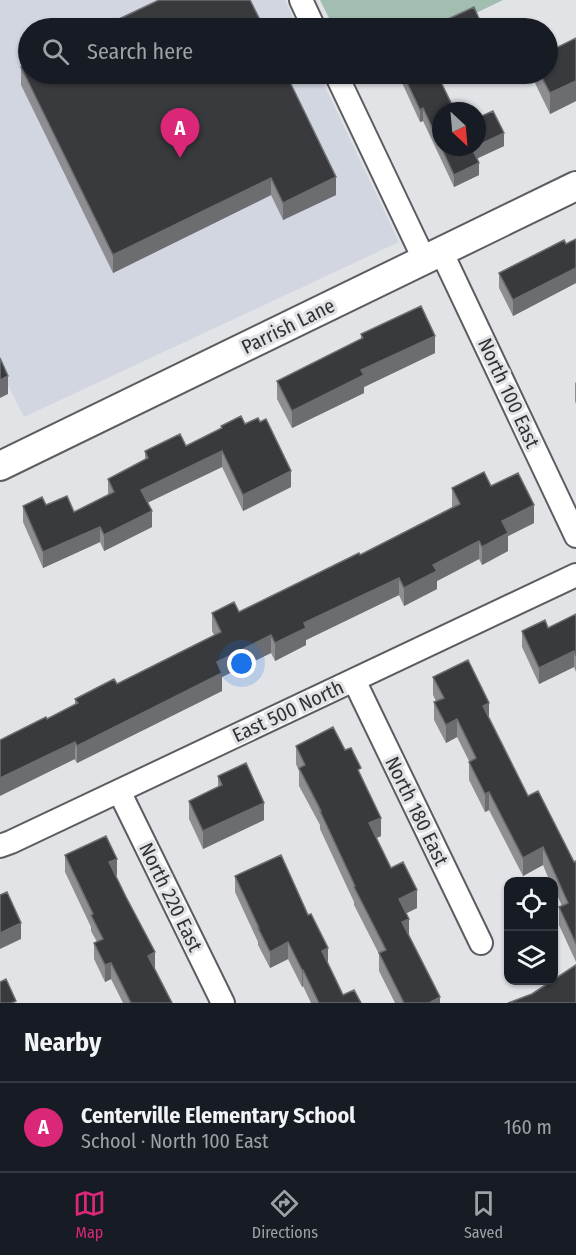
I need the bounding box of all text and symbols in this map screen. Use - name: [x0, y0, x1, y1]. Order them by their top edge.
- search box: [18, 18, 558, 84]
- icon: search: [39, 35, 72, 68]
- text: Search here: [87, 38, 193, 65]
- north arrow: [432, 102, 486, 156]
- pin: A: [160, 108, 200, 158]
- street label: Parrish Lane: [237, 293, 339, 359]
- street label: North 100 East: [473, 334, 545, 452]
- your location: [227, 649, 256, 678]
- street label: East 500 North: [229, 675, 347, 747]
- street label: North 180 East: [380, 753, 454, 870]
- street label: North 220 East: [134, 839, 208, 956]
- map controls: [504, 877, 558, 985]
- button: locate: [504, 877, 558, 931]
- button: layers: [504, 931, 558, 985]
- text: Nearby: [24, 1027, 101, 1058]
- text: Centerville Elementary School: [81, 1102, 355, 1129]
- text: A: [38, 1115, 49, 1139]
- text: 160 m: [504, 1115, 552, 1139]
- text: School · North 100 East: [81, 1129, 269, 1153]
- tab: Map: [73, 1187, 106, 1242]
- tab: Directions: [252, 1187, 318, 1242]
- tab: Saved: [464, 1187, 503, 1242]

